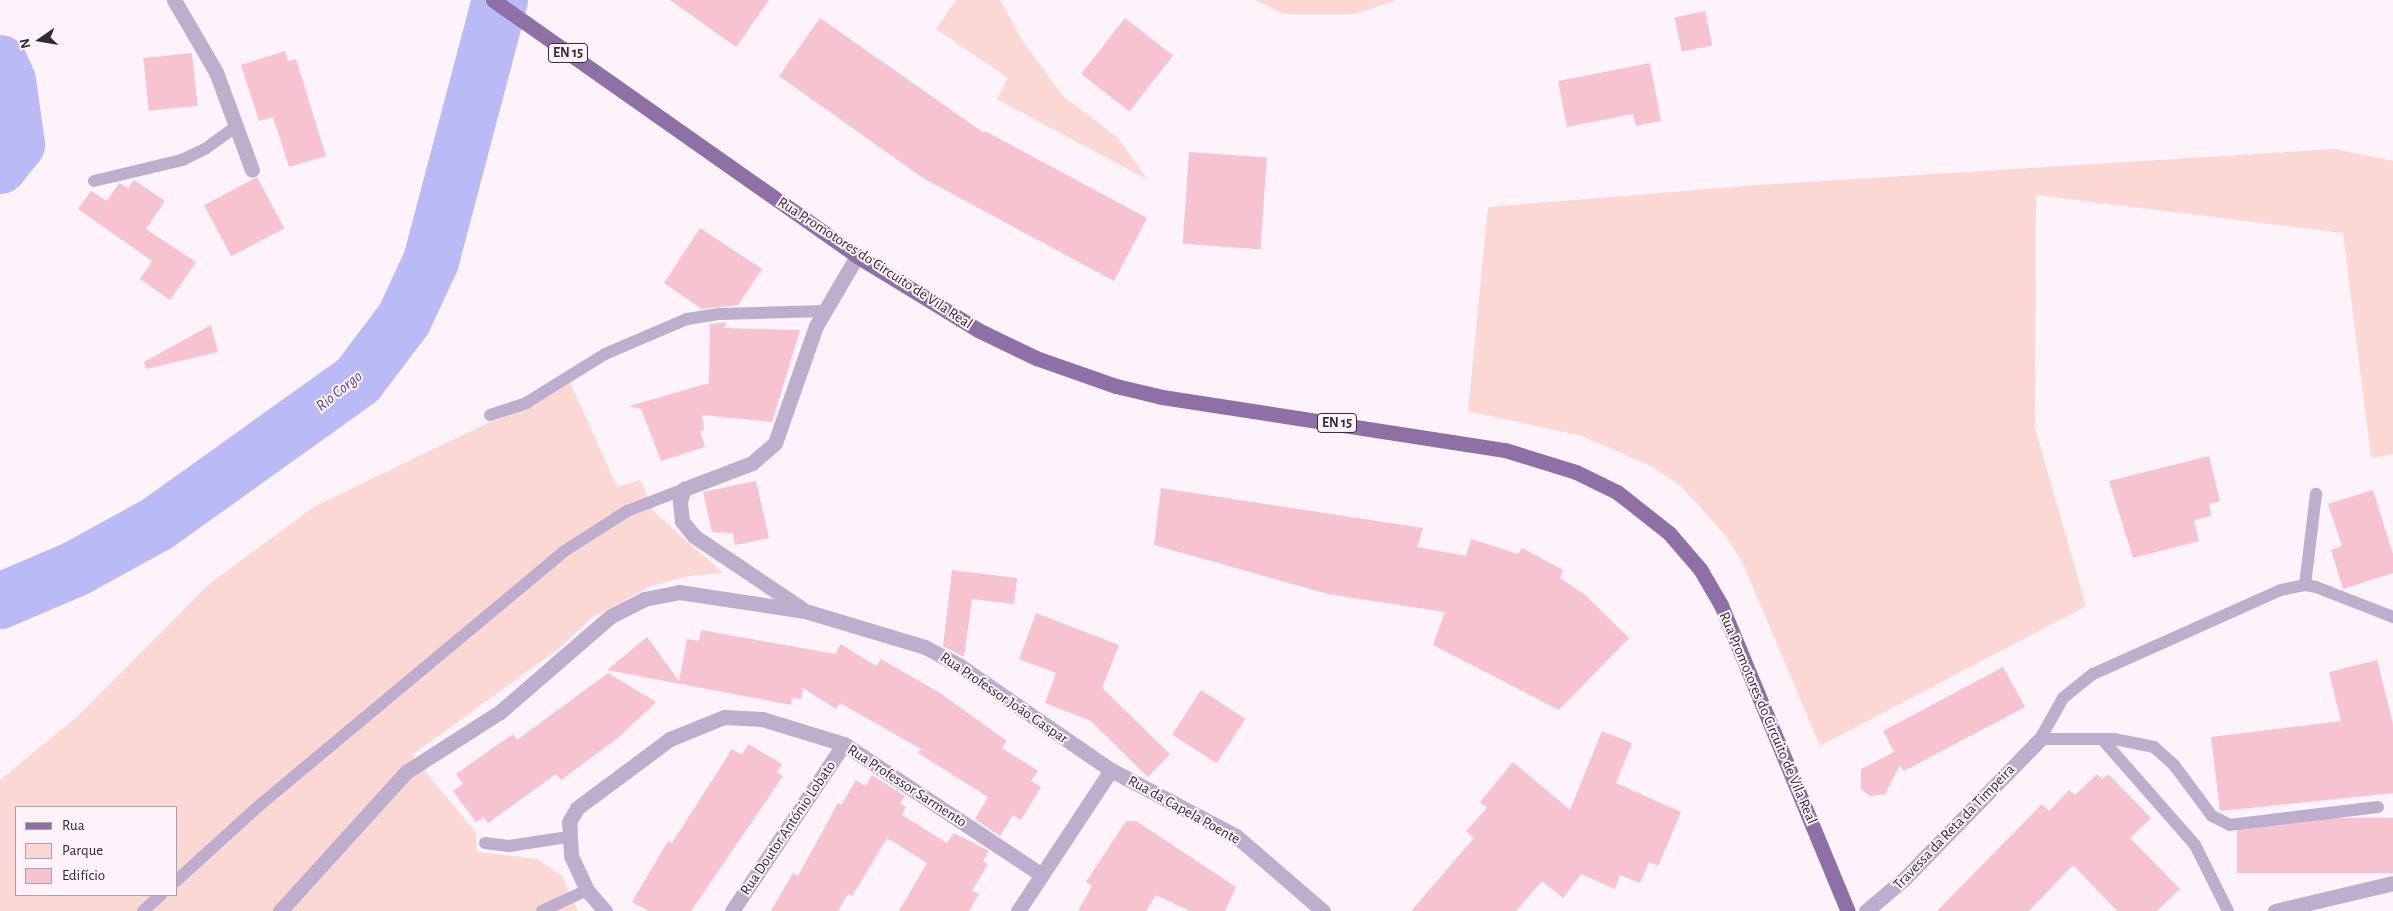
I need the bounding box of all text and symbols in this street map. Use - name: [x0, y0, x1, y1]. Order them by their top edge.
- north arrow: [15, 15, 65, 65]
- text: N: [17, 37, 33, 50]
- road number: EN 15: [547, 42, 589, 64]
- street label: Rua Promotores do Circuito de Vila Real: [774, 193, 976, 333]
- water label: Rio Corgo: [312, 367, 366, 415]
- road number: EN 15: [1316, 412, 1358, 434]
- street label: Rua Promotores do Circuito de Vila Real: [1715, 609, 1821, 827]
- street label: Rua Professor João Gaspar: [937, 648, 1071, 748]
- street label: Rua Professor Sarmento: [844, 741, 970, 831]
- street label: Rua Doutor António Lobato: [736, 757, 840, 899]
- street label: Travessa da Reta da Timpeira: [1889, 761, 2019, 893]
- street label: Rua da Capela Poente: [1125, 772, 1243, 848]
- legend: [15, 806, 178, 896]
- text: Rua: [62, 818, 85, 833]
- text: Parque: [62, 843, 103, 858]
- text: Edifício: [62, 868, 105, 883]

